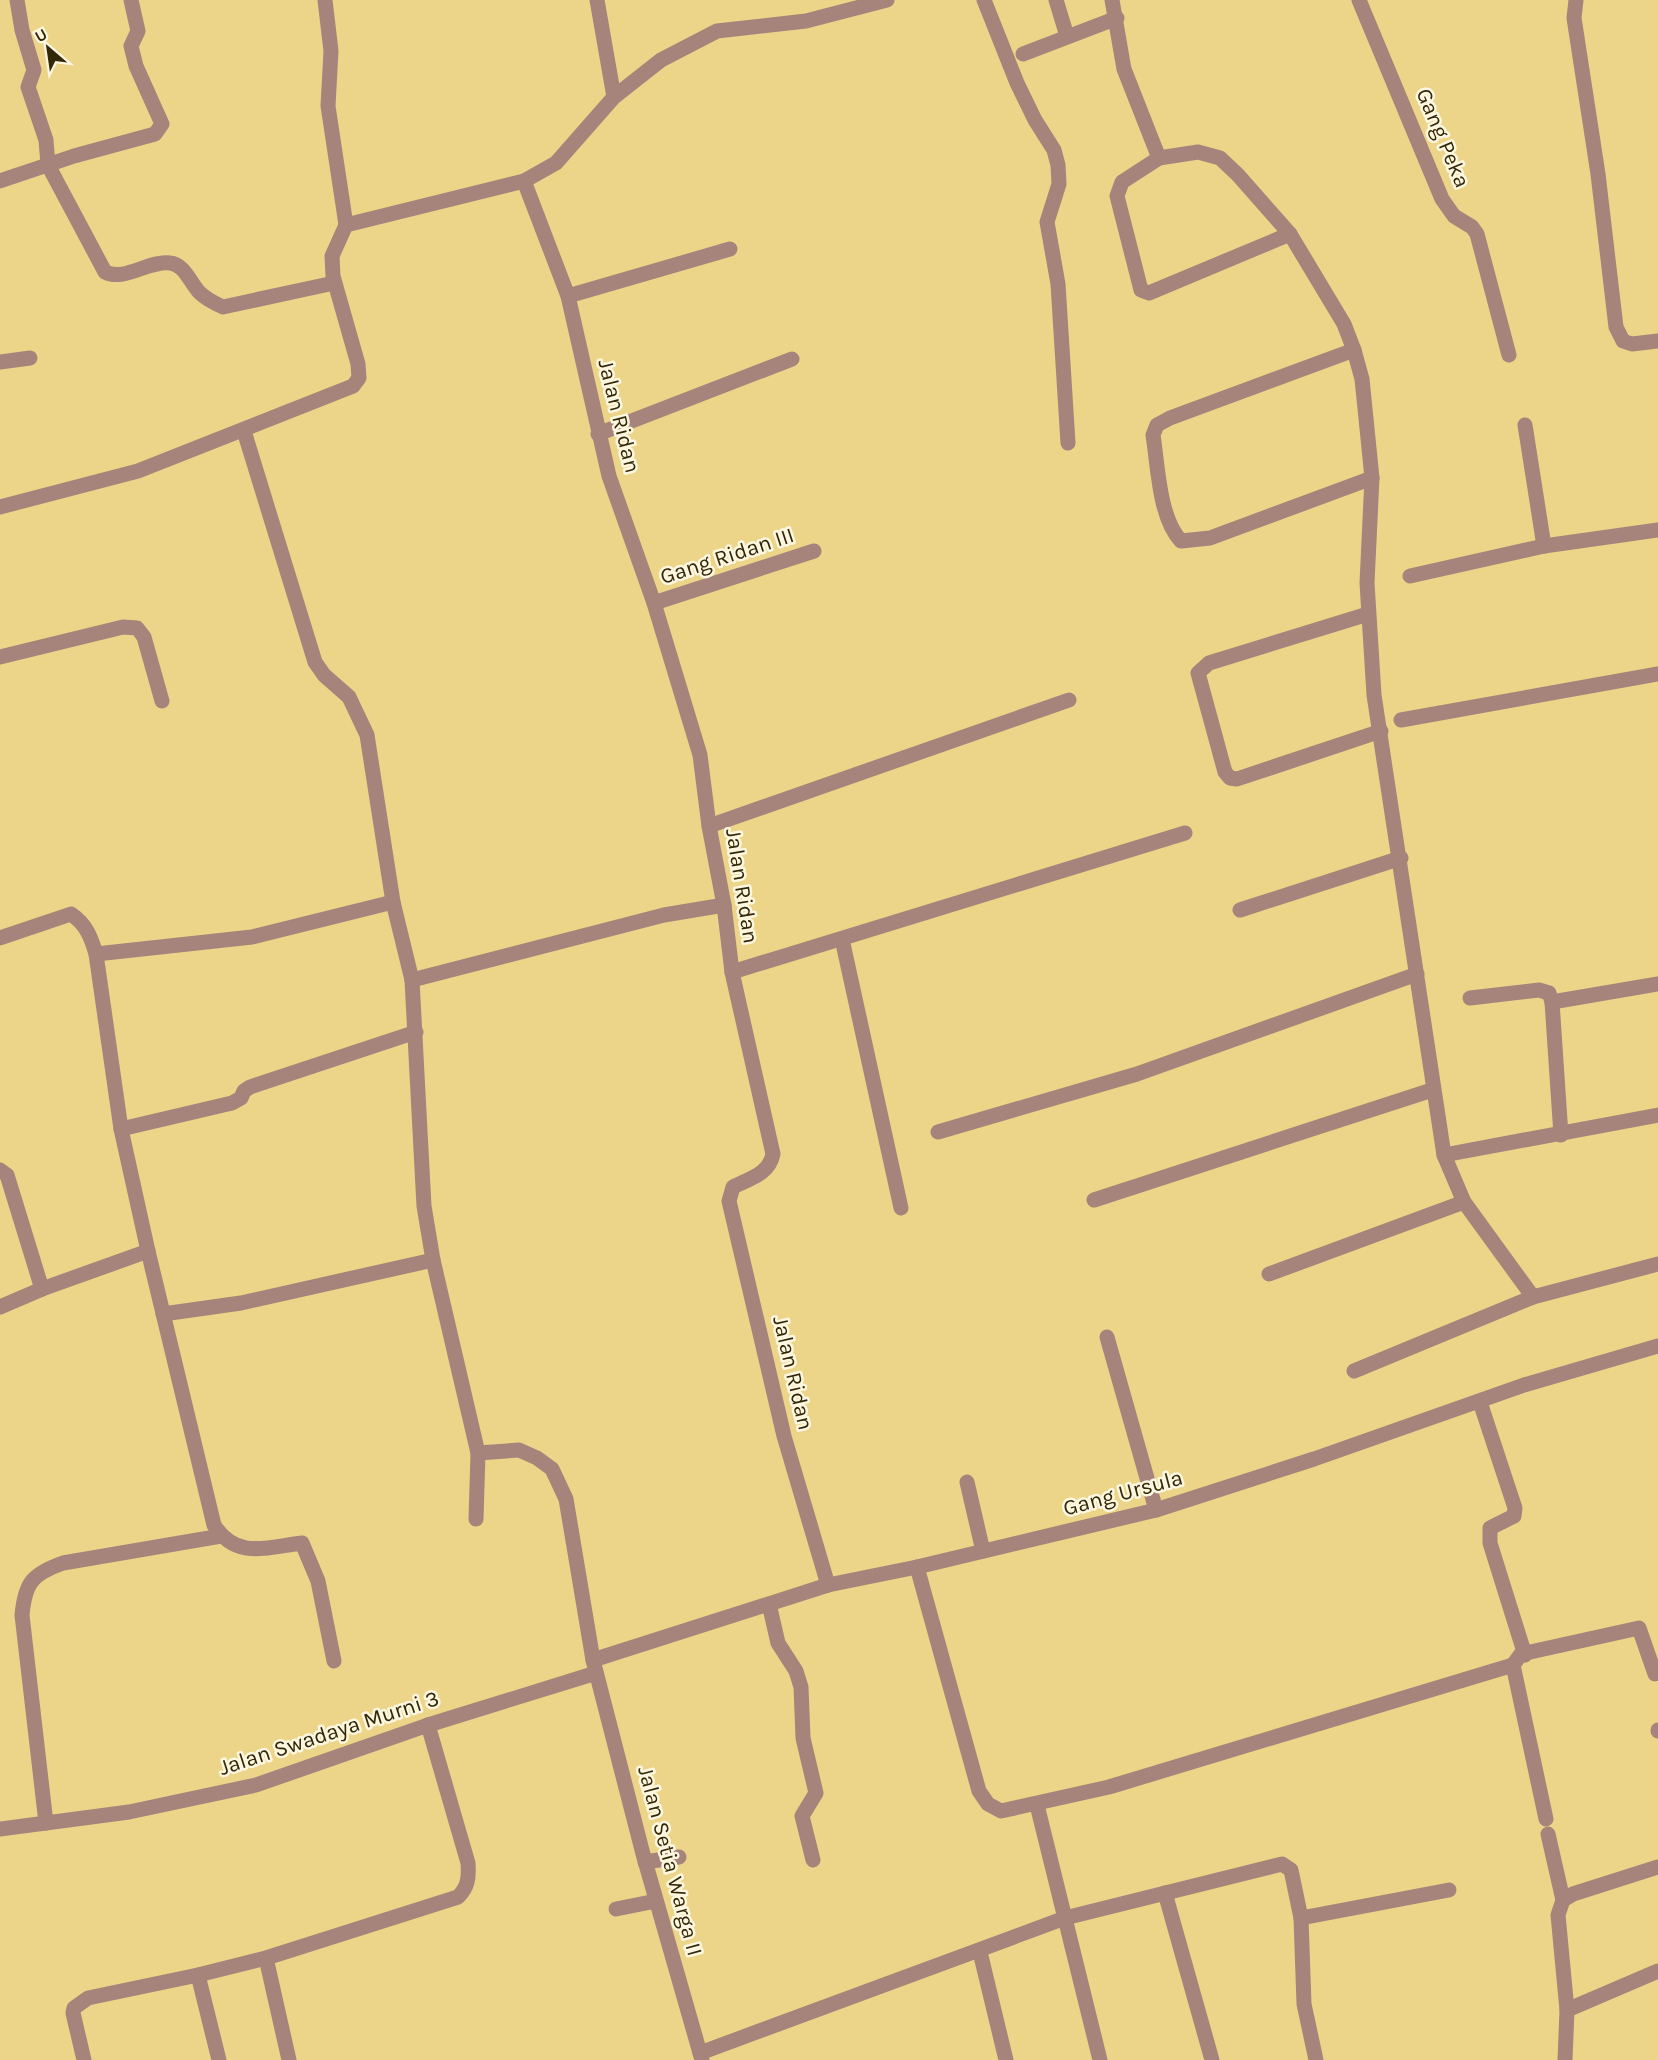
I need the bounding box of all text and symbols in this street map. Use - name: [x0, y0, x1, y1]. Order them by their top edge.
- north arrow: [18, 18, 78, 78]
- text: U: [32, 24, 50, 46]
- street label: Gang Peka: [1410, 85, 1476, 191]
- street label: Jalan Ridan: [592, 356, 646, 476]
- street label: Gang Ridan III: [657, 522, 797, 590]
- street label: Jalan Ridan: [720, 827, 764, 945]
- street label: Jalan Ridan: [767, 1313, 819, 1433]
- street label: Gang Ursula: [1060, 1465, 1186, 1521]
- street label: Jalan Swadaya Murni 3: [216, 1685, 442, 1781]
- street label: Jalan Setia Warga II: [632, 1763, 708, 1959]

